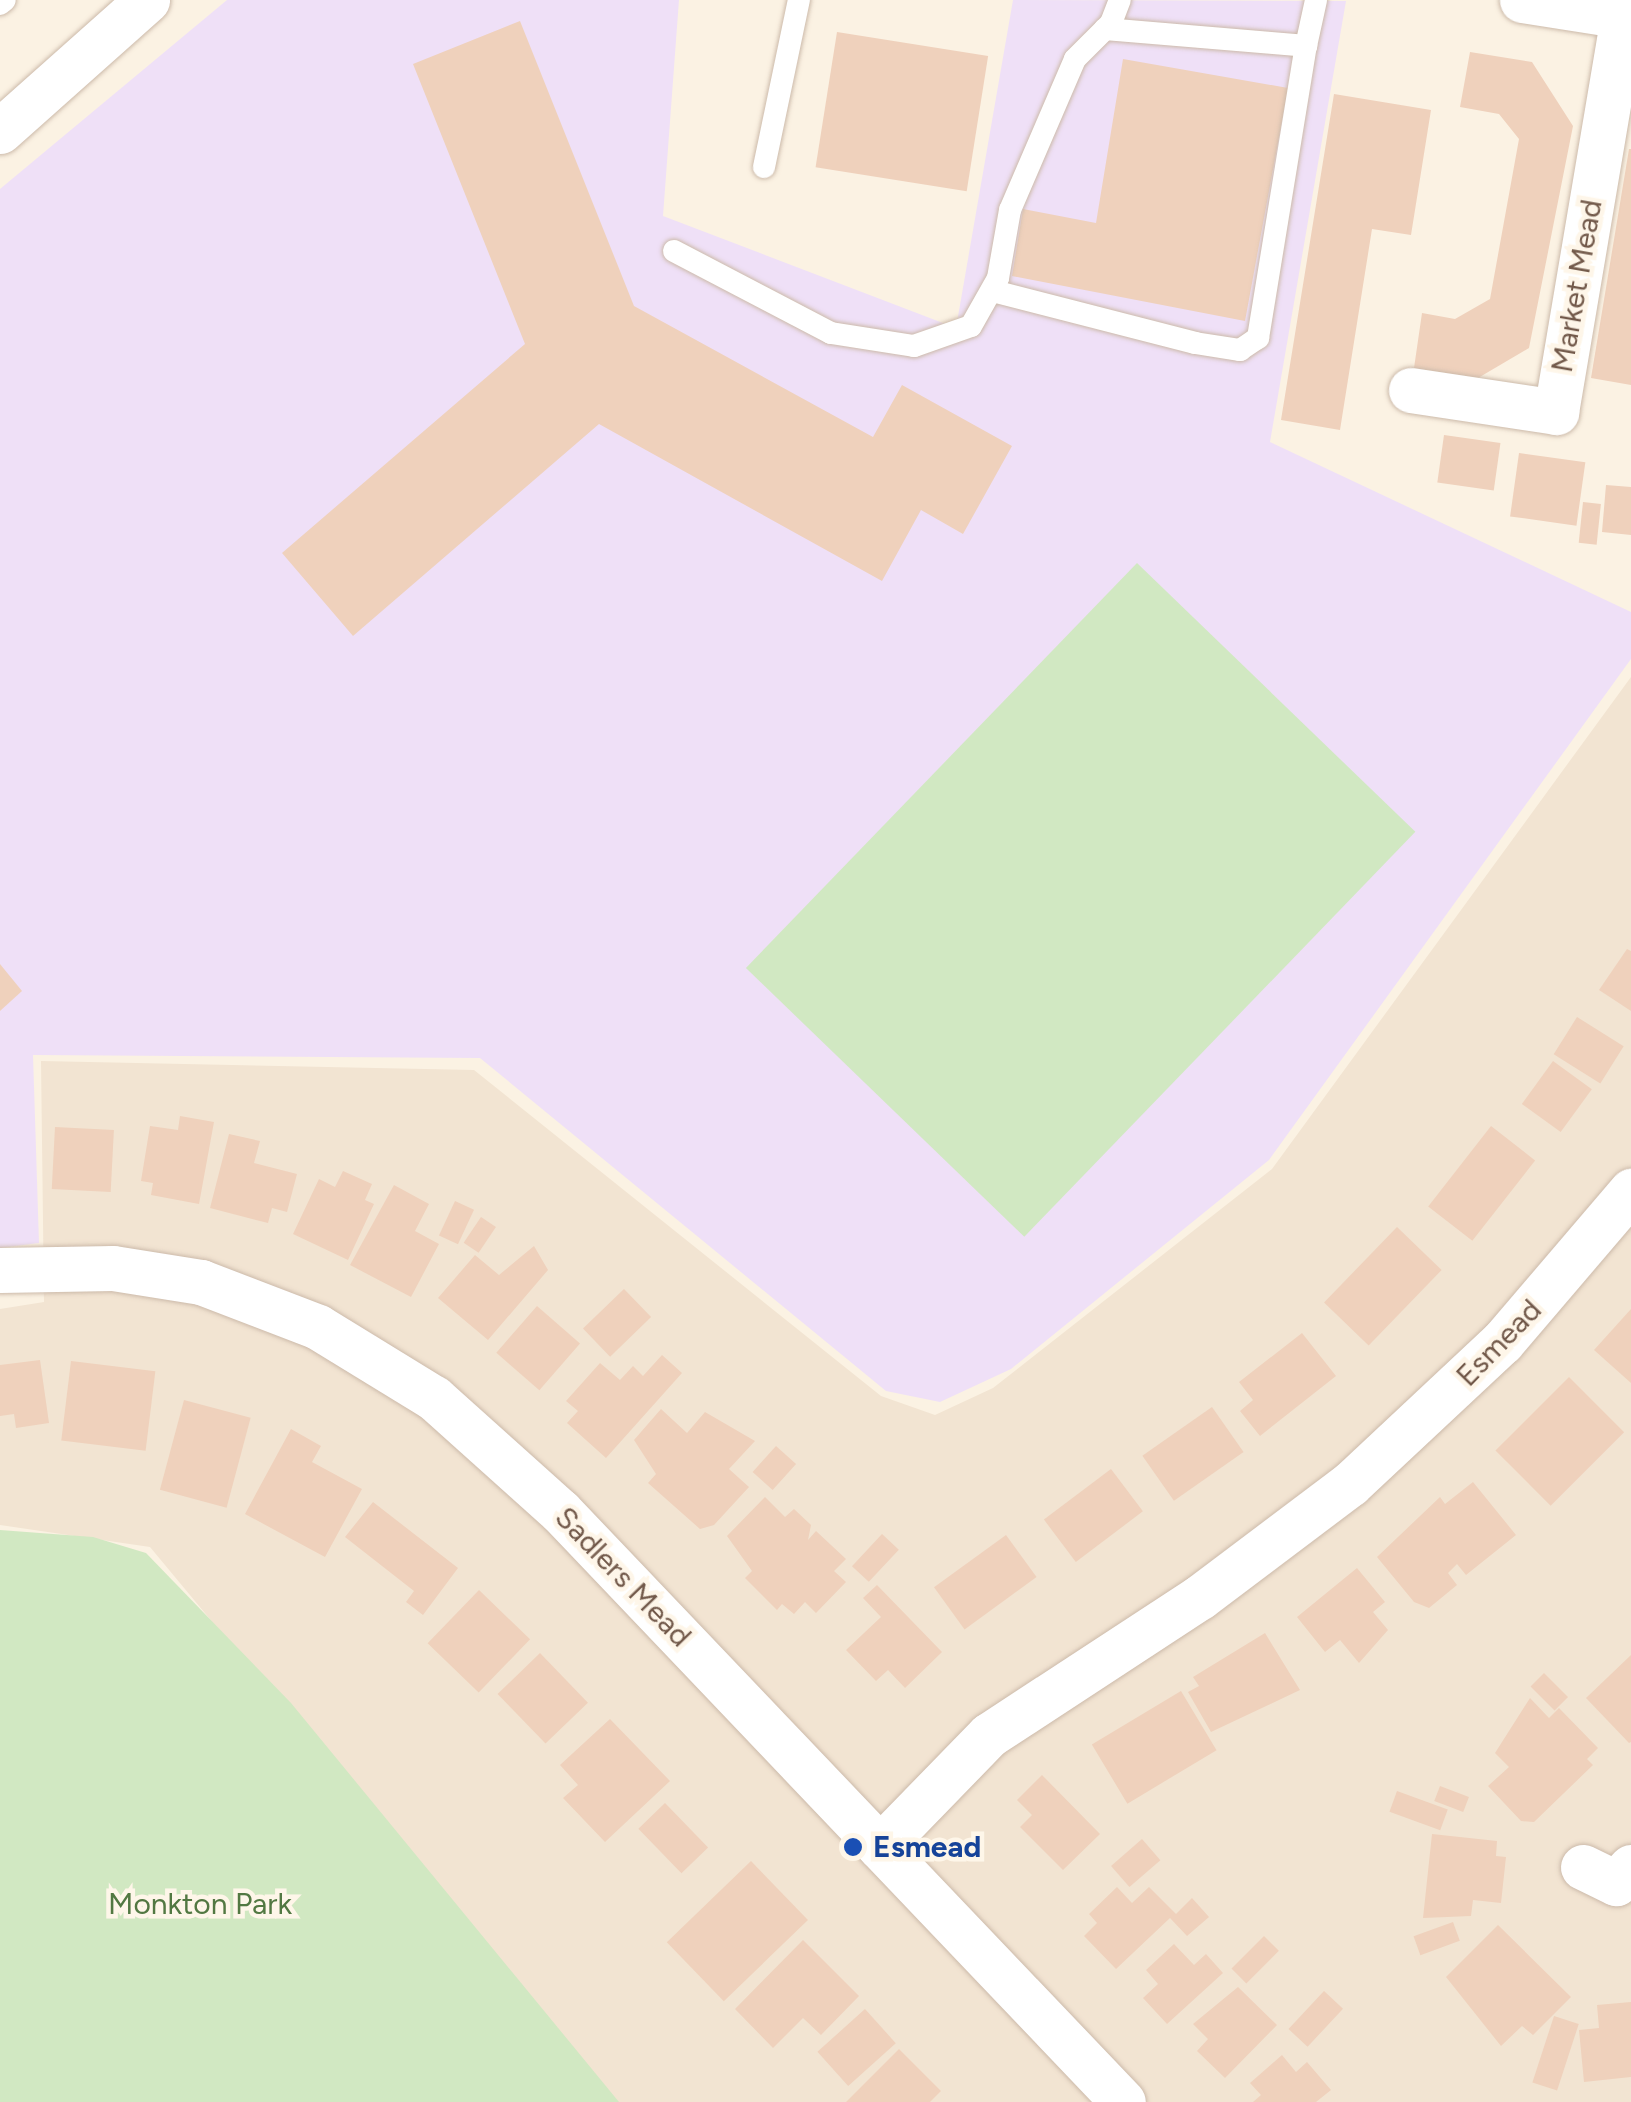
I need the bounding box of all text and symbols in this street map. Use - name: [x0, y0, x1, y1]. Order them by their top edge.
- street label: Market Mead: [1544, 197, 1610, 375]
- street label: Esmead: [1449, 1292, 1549, 1394]
- street label: Sadlers Mead: [547, 1500, 699, 1654]
- place label: Esmead: [873, 1829, 981, 1865]
- marker: Esmead: [842, 1836, 864, 1858]
- park label: Monkton Park: [108, 1886, 292, 1922]

